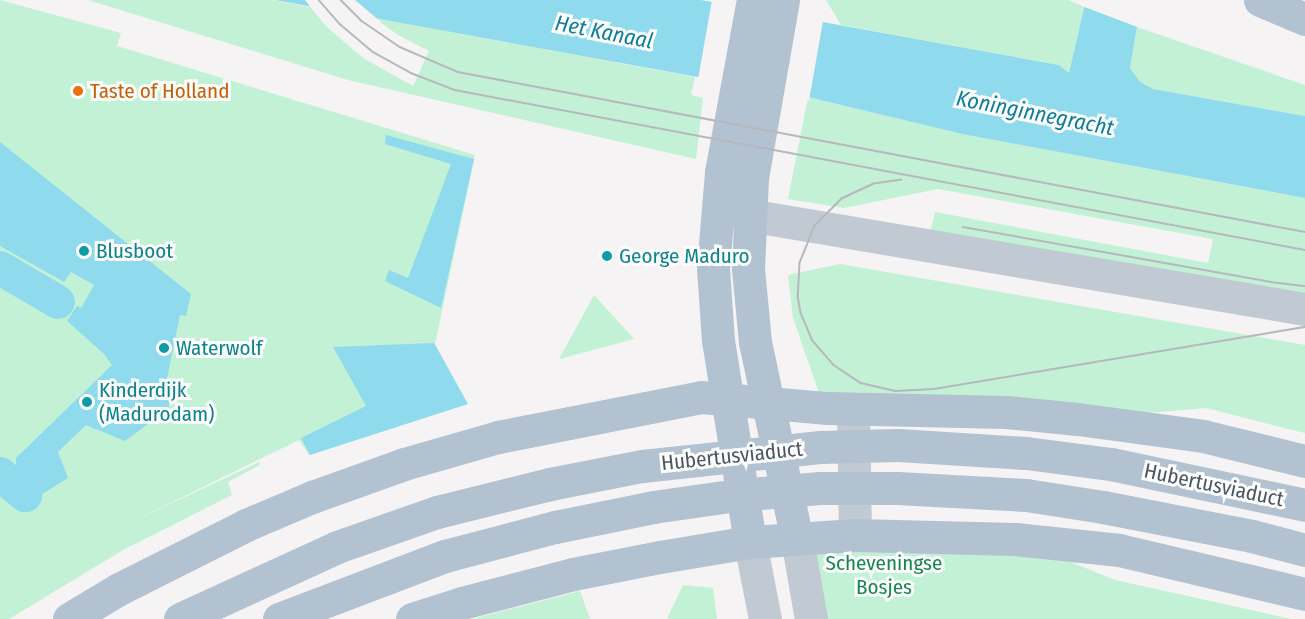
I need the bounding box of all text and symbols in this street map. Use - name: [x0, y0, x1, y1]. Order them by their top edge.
- water label: Het Kanaal: [553, 10, 655, 54]
- place label: Taste of Holland: [90, 78, 229, 104]
- marker: Taste of Holland: [71, 84, 85, 98]
- water label: Koninginnegracht: [954, 85, 1116, 141]
- place label: Blusboot: [96, 238, 173, 264]
- place label: George Maduro: [619, 243, 750, 269]
- marker: Blusboot: [77, 244, 91, 258]
- marker: George Maduro: [600, 249, 614, 263]
- place label: Waterwolf: [176, 335, 262, 361]
- marker: Waterwolf: [157, 341, 171, 355]
- place label: Kinderdijk (Madurodam): [99, 377, 214, 427]
- marker: Kinderdijk (Madurodam): [80, 395, 94, 409]
- street label: Hubertusviaduct: [660, 436, 804, 476]
- street label: Hubertusviaduct: [1142, 458, 1286, 512]
- park label: Scheveningse Bosjes: [826, 550, 942, 600]

